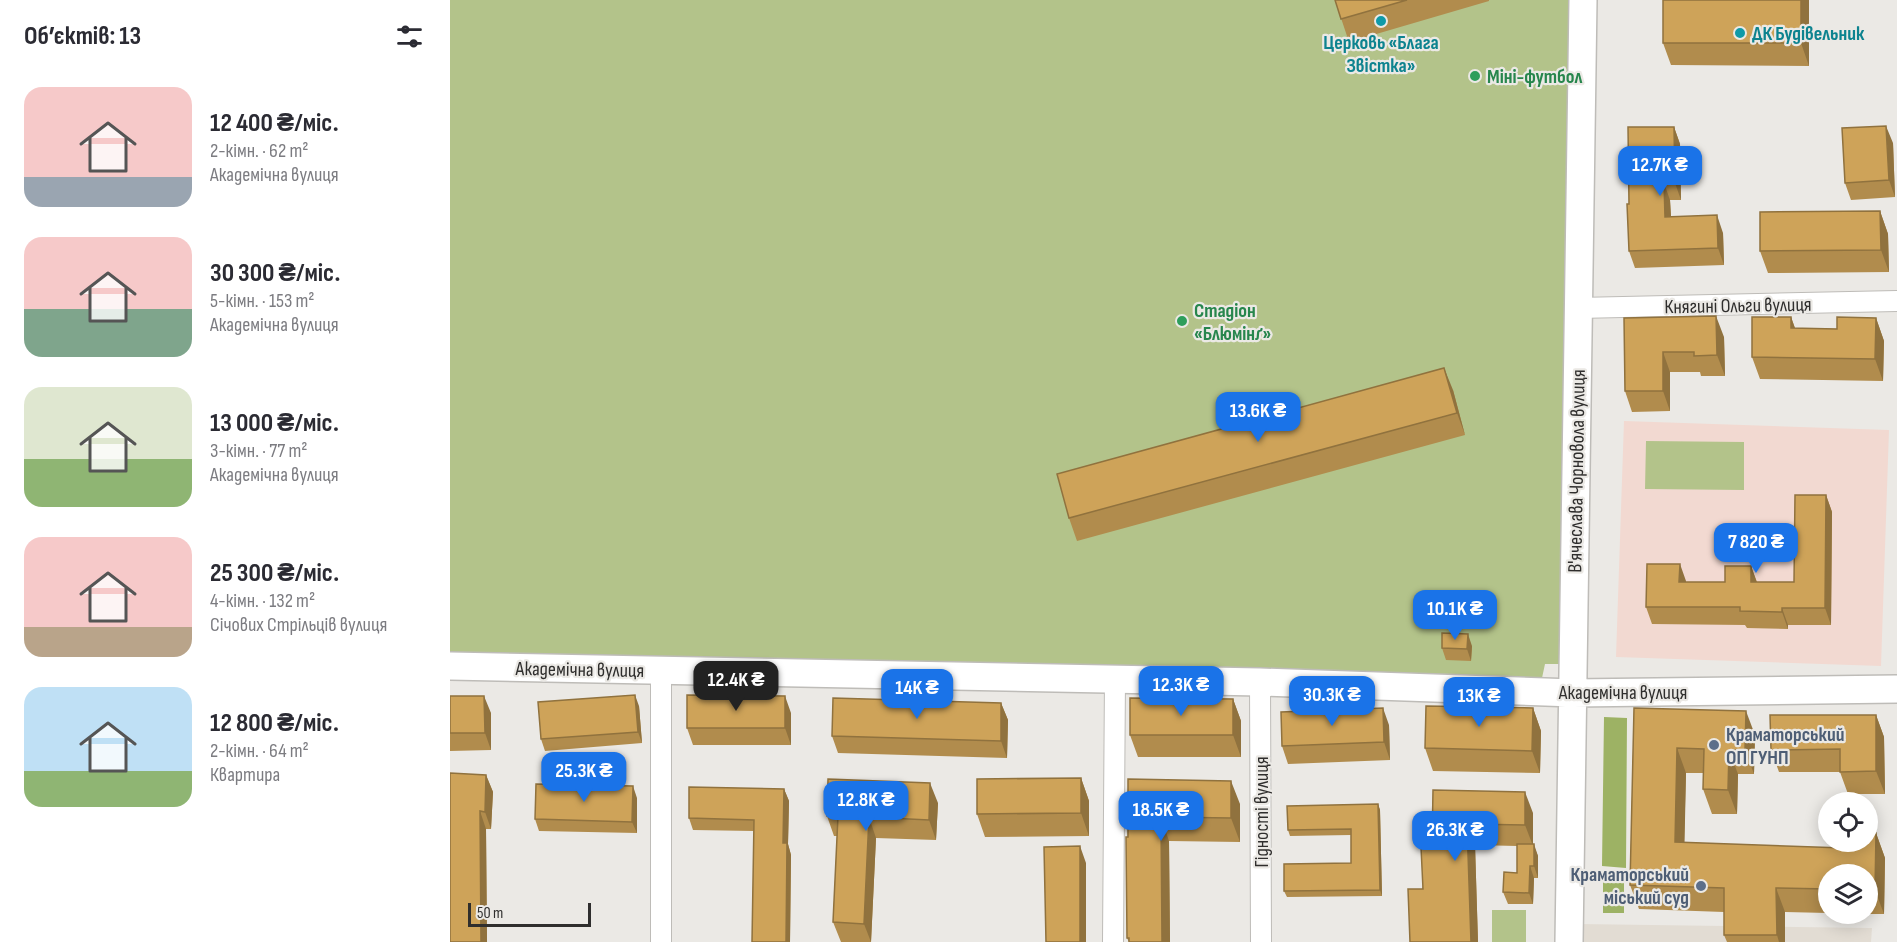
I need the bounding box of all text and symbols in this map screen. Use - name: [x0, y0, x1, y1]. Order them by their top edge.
- marker: Церковь «Блага Звістка»: [1374, 14, 1388, 28]
- icon: filters: [393, 20, 426, 53]
- text: Об’єктів: 13: [24, 21, 141, 52]
- place label: ДК Будівельник: [1752, 22, 1865, 46]
- marker: ДК Будівельник: [1733, 26, 1747, 40]
- place label: Церковь «Блага Звістка»: [1323, 31, 1439, 78]
- place label: Міні-футбол: [1487, 65, 1583, 89]
- marker: Міні-футбол: [1468, 69, 1482, 83]
- text: 12 400 ₴/міс.: [210, 108, 339, 139]
- icon: home: [72, 111, 144, 183]
- text: 2-кімн. · 62 m²: [210, 139, 309, 163]
- pin: 12.7K ₴: [1605, 146, 1715, 197]
- text: 12.7K ₴: [1632, 153, 1688, 177]
- text: Академічна вулиця: [210, 163, 339, 187]
- text: 30 300 ₴/міс.: [210, 258, 340, 289]
- icon: home: [72, 261, 144, 333]
- text: 5-кімн. · 153 m²: [210, 289, 315, 313]
- street label: Княгині Ольги вулиця: [1664, 293, 1812, 319]
- place label: Стадіон «Блюмінґ»: [1194, 299, 1271, 346]
- text: Академічна вулиця: [210, 313, 339, 337]
- marker: Стадіон «Блюмінґ»: [1175, 314, 1189, 328]
- street label: В'ячеслава Чорновола вулиця: [1563, 369, 1591, 573]
- pin: 13.6K ₴: [1203, 392, 1313, 443]
- text: 13.6K ₴: [1230, 399, 1286, 423]
- text: 13 000 ₴/міс.: [210, 408, 339, 439]
- icon: home: [72, 411, 144, 483]
- text: 3-кімн. · 77 m²: [210, 439, 308, 463]
- text: Академічна вулиця: [210, 463, 339, 487]
- pin: 7 820 ₴: [1701, 523, 1811, 574]
- text: 7 820 ₴: [1728, 530, 1784, 554]
- text: 25 300 ₴/міс.: [210, 558, 339, 589]
- icon: home: [72, 561, 144, 633]
- text: 4-кімн. · 132 m²: [210, 589, 315, 613]
- pin: 10.1K ₴: [1400, 590, 1510, 641]
- text: 10.1K ₴: [1427, 597, 1483, 621]
- text: Січових Стрільців вулиця: [210, 613, 387, 637]
- street label: Академічна вулиця: [515, 657, 644, 683]
- pin: 12.4K ₴: [681, 661, 791, 712]
- pin: 12.3K ₴: [1126, 666, 1236, 717]
- text: 12.4K ₴: [707, 668, 765, 692]
- pin: 14K ₴: [875, 669, 959, 720]
- text: 12.3K ₴: [1153, 673, 1209, 697]
- text: 14K ₴: [895, 676, 939, 700]
- pin: 30.3K ₴: [1277, 676, 1387, 727]
- pin: 13K ₴: [1437, 677, 1521, 728]
- street label: Академічна вулиця: [1558, 681, 1687, 705]
- text: 30.3K ₴: [1303, 683, 1361, 707]
- text: 13K ₴: [1457, 684, 1501, 708]
- text: 12 800 ₴/міс.: [210, 708, 339, 739]
- icon: home: [72, 711, 144, 783]
- place label: Краматорський ОП ГУНП: [1726, 723, 1844, 770]
- marker: Краматорський ОП ГУНП: [1707, 738, 1721, 752]
- text: 2-кімн. · 64 m²: [210, 739, 309, 763]
- pin: 25.3K ₴: [529, 752, 639, 803]
- street label: Гідності вулиця: [1250, 756, 1274, 868]
- text: 25.3K ₴: [555, 759, 613, 783]
- text: Квартира: [210, 763, 280, 787]
- pin: 12.8K ₴: [811, 781, 921, 832]
- text: 12.8K ₴: [837, 788, 895, 812]
- pin: 18.5K ₴: [1106, 791, 1216, 842]
- map controls: [1818, 792, 1878, 924]
- button: locate: [1818, 792, 1878, 852]
- text: 18.5K ₴: [1133, 798, 1189, 822]
- pin: 26.3K ₴: [1400, 811, 1510, 862]
- text: 26.3K ₴: [1426, 818, 1484, 842]
- place label: Краматорський міський суд: [1571, 863, 1689, 910]
- button: layers: [1818, 864, 1878, 924]
- marker: Краматорський міський суд: [1694, 879, 1708, 893]
- scale bar: [468, 900, 591, 928]
- text: 50 m: [477, 904, 503, 923]

